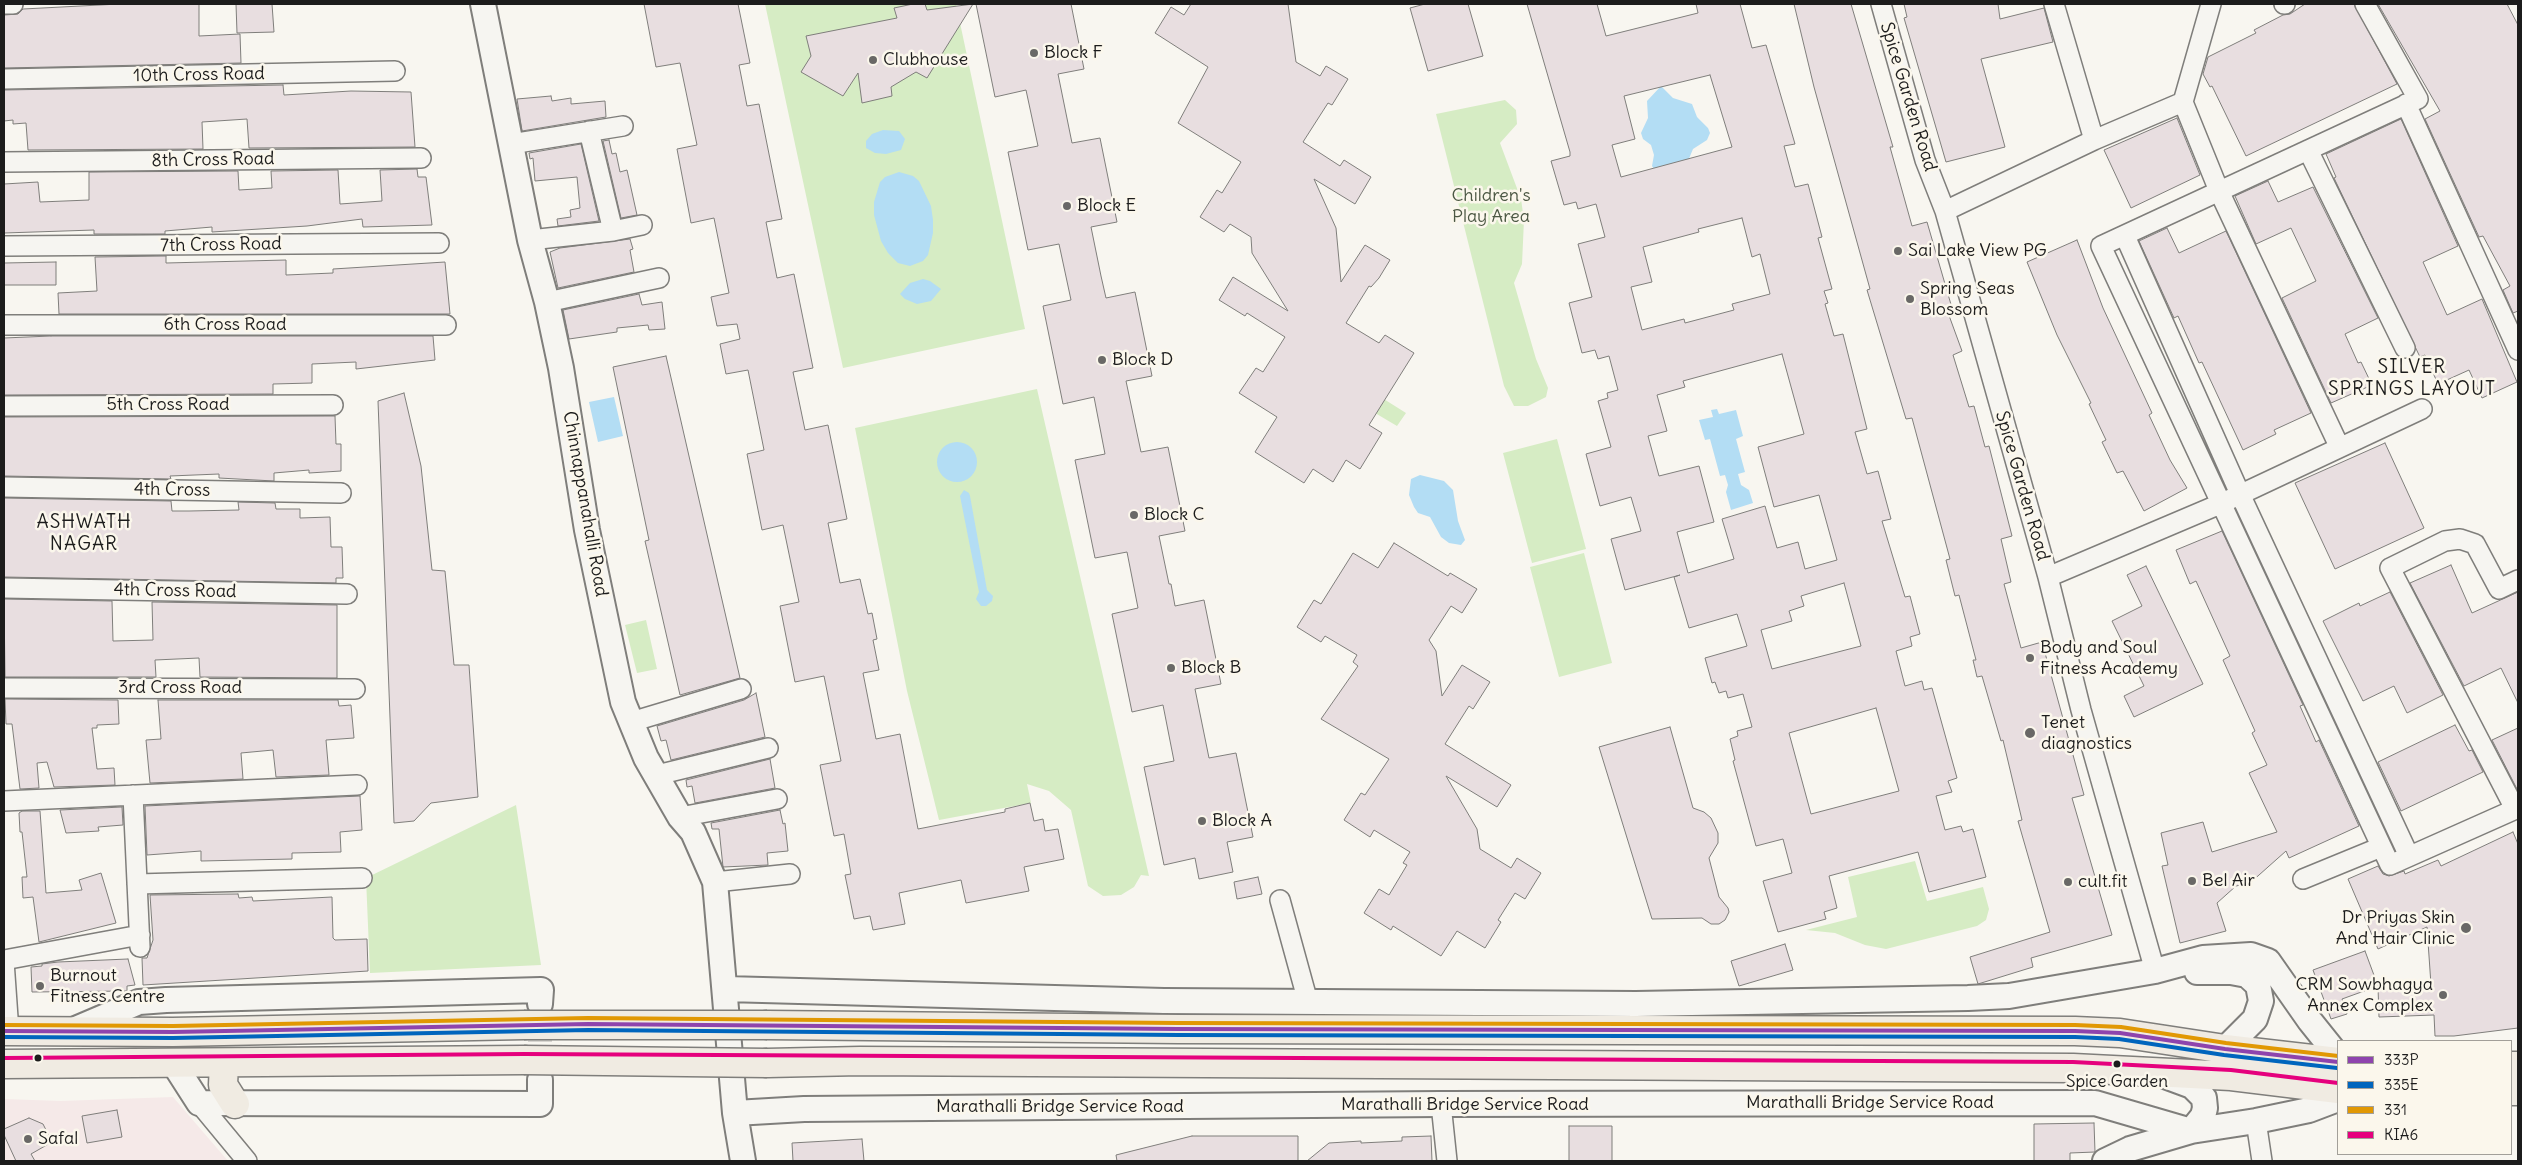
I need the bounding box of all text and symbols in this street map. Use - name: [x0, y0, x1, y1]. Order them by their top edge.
- street label: Spice Garden Road: [1875, 20, 1941, 174]
- place label: Block F: [1044, 42, 1103, 64]
- marker: Block F: [1028, 47, 1040, 59]
- place label: Clubhouse: [883, 49, 968, 71]
- marker: Clubhouse: [867, 54, 879, 66]
- street label: 10th Cross Road: [133, 63, 265, 87]
- street label: 8th Cross Road: [151, 148, 275, 172]
- park label: Children's Play Area: [1451, 185, 1531, 228]
- place label: Block E: [1077, 195, 1136, 217]
- marker: Block E: [1061, 200, 1073, 212]
- street label: 7th Cross Road: [160, 233, 282, 257]
- place label: Sai Lake View PG: [1908, 240, 2047, 262]
- marker: Sai Lake View PG: [1892, 245, 1904, 257]
- place label: Spring Seas Blossom: [1920, 278, 2015, 320]
- marker: Spring Seas Blossom: [1904, 293, 1916, 305]
- street label: 6th Cross Road: [163, 314, 287, 336]
- place label: Block D: [1112, 349, 1173, 371]
- marker: Block D: [1096, 354, 1108, 366]
- district label: SILVER SPRINGS LAYOUT: [2326, 357, 2498, 401]
- street label: 5th Cross Road: [107, 394, 229, 416]
- street label: Chinnappanahalli Road: [558, 409, 612, 599]
- street label: Spice Garden Road: [1990, 409, 2054, 563]
- street label: 4th Cross: [134, 479, 210, 501]
- place label: Block C: [1144, 504, 1204, 526]
- marker: Block C: [1128, 509, 1140, 521]
- district label: ASHWATH NAGAR: [36, 512, 132, 556]
- street label: 4th Cross Road: [113, 579, 237, 603]
- place label: Body and Soul Fitness Academy: [2040, 637, 2178, 680]
- marker: Body and Soul Fitness Academy: [2024, 652, 2036, 664]
- place label: Block B: [1181, 657, 1241, 679]
- marker: Block B: [1165, 662, 1177, 674]
- street label: 3rd Cross Road: [118, 677, 242, 699]
- place label: Tenet diagnostics: [2041, 712, 2132, 754]
- marker: Tenet diagnostics: [2023, 726, 2037, 740]
- place label: Block A: [1212, 810, 1272, 832]
- marker: Block A: [1196, 815, 1208, 827]
- place label: Bel Air: [2202, 870, 2255, 892]
- place label: cult.fit: [2078, 871, 2127, 893]
- marker: Bel Air: [2186, 875, 2198, 887]
- marker: cult.fit: [2062, 876, 2074, 888]
- place label: Dr Priyas Skin And Hair Clinic: [2336, 907, 2455, 950]
- marker: Dr Priyas Skin And Hair Clinic: [2459, 921, 2473, 935]
- place label: Burnout Fitness Centre: [50, 965, 165, 1008]
- place label: CRM Sowbhagya Annex Complex: [2295, 974, 2433, 1016]
- marker: Burnout Fitness Centre: [34, 980, 46, 992]
- marker: CRM Sowbhagya Annex Complex: [2437, 989, 2449, 1001]
- legend: [2337, 1040, 2512, 1155]
- text: 333P: [2384, 1050, 2419, 1069]
- unlabelled marker: [33, 1053, 43, 1063]
- marker: Spice Garden: [2112, 1059, 2122, 1069]
- place label: Spice Garden: [2066, 1072, 2168, 1092]
- text: 335E: [2384, 1075, 2419, 1094]
- street label: Marathalli Bridge Service Road: [1746, 1092, 1994, 1114]
- street label: Marathalli Bridge Service Road: [1341, 1094, 1589, 1116]
- street label: Marathalli Bridge Service Road: [936, 1096, 1184, 1118]
- text: 331: [2384, 1100, 2407, 1119]
- text: KIA6: [2384, 1125, 2418, 1144]
- place label: Safal: [38, 1128, 78, 1150]
- marker: Safal: [22, 1133, 34, 1145]

